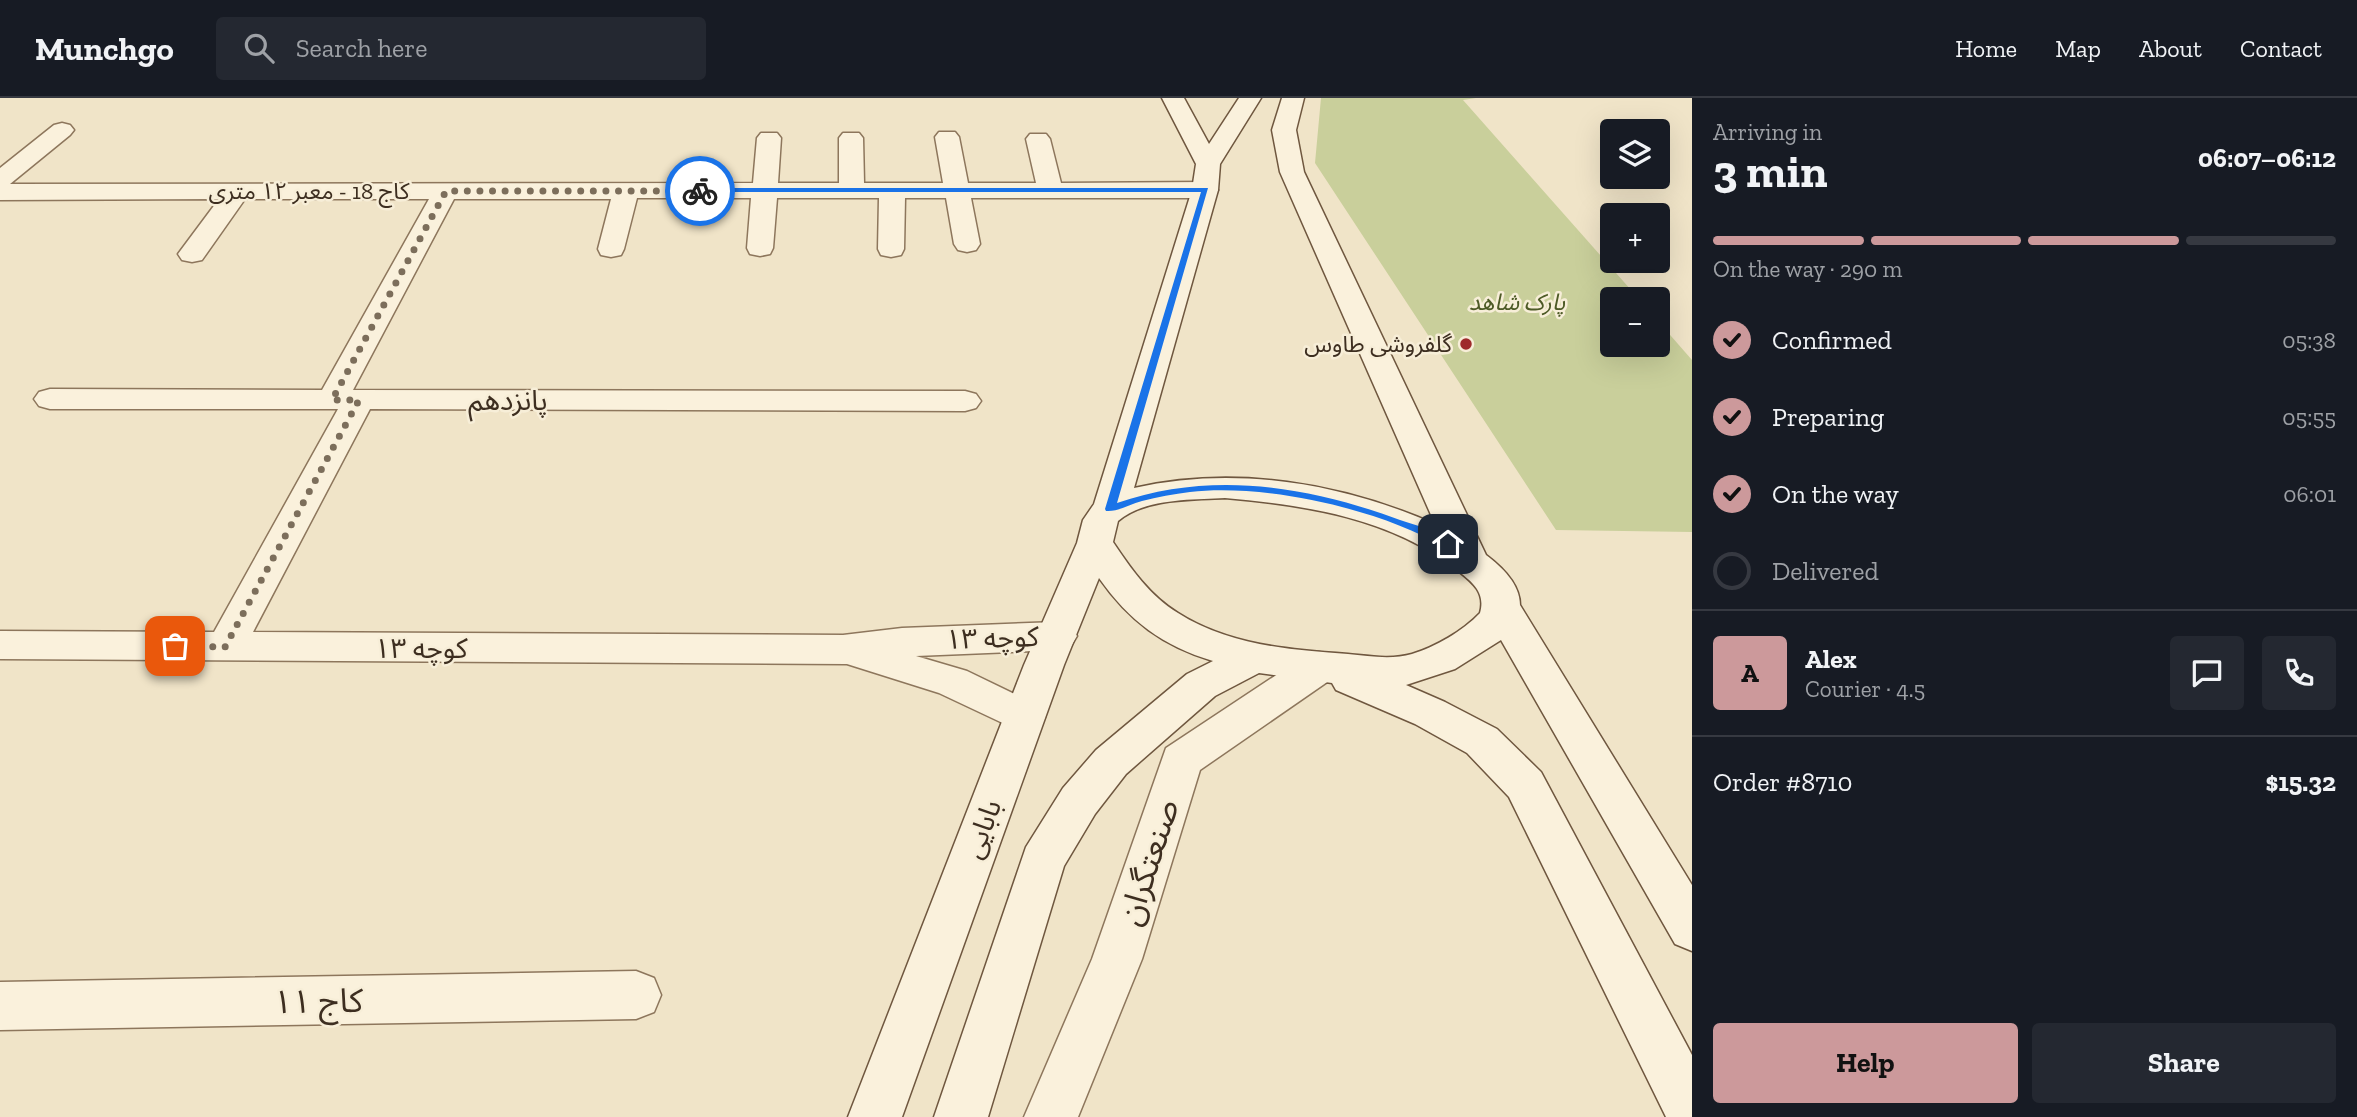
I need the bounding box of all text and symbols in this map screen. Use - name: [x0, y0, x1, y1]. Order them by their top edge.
- search box: [216, 17, 706, 80]
- text: Munchgo: [35, 29, 174, 68]
- icon: search: [240, 29, 278, 67]
- text: Search here: [296, 32, 427, 64]
- text: Home: [1955, 34, 2017, 63]
- text: Map: [2055, 34, 2101, 63]
- text: About: [2139, 34, 2202, 63]
- text: Contact: [2240, 34, 2322, 63]
- text: Arriving in: [1713, 118, 1822, 146]
- map controls: [1600, 119, 1670, 357]
- button: layers: [1600, 119, 1670, 189]
- text: 06:07–06:12: [2198, 142, 2336, 174]
- text: 3 min: [1713, 144, 1827, 199]
- courier: [665, 156, 735, 226]
- icon: bike: [681, 172, 719, 210]
- street label: کاج 18 - معبر ۱۲ متری: [209, 177, 410, 208]
- button: +: [1600, 203, 1670, 273]
- text: On the way · 290 m: [1713, 255, 1902, 283]
- button: −: [1600, 287, 1670, 357]
- park label: پارک شاهد: [1469, 288, 1565, 317]
- icon: check: [1713, 321, 1751, 359]
- text: Confirmed: [1772, 324, 1892, 356]
- text: 05:38: [2282, 326, 2336, 354]
- place label: گلفروشی طاوس: [1304, 330, 1453, 358]
- marker: گلفروشی طاوس: [1458, 336, 1474, 352]
- street label: پانزدهم: [468, 384, 548, 422]
- icon: check: [1713, 398, 1751, 436]
- text: Preparing: [1772, 401, 1884, 433]
- text: 05:55: [2282, 403, 2336, 431]
- icon: check: [1713, 475, 1751, 513]
- text: On the way: [1772, 478, 1899, 510]
- text: 06:01: [2283, 480, 2336, 508]
- pin: [1418, 514, 1478, 574]
- icon: home: [1429, 525, 1467, 563]
- text: Delivered: [1772, 555, 1879, 587]
- pin: [145, 616, 205, 676]
- street label: کوچه ۱۳: [945, 620, 1040, 657]
- icon: bag: [156, 627, 194, 665]
- street label: کوچه ۱۳: [374, 632, 468, 666]
- button: chat: [2170, 636, 2244, 710]
- button: phone: [2262, 636, 2336, 710]
- text: Alex: [1805, 643, 1857, 675]
- text: A: [1741, 657, 1759, 689]
- text: Courier · 4.5: [1805, 675, 1925, 703]
- text: Order #8710: [1713, 766, 1852, 798]
- text: $15.32: [2265, 766, 2336, 798]
- street label: صنعتگران: [1109, 794, 1187, 930]
- street label: بابایی: [956, 795, 1008, 863]
- street label: کاج ۱۱: [273, 981, 364, 1026]
- button: Help: [1713, 1023, 2018, 1103]
- button: Share: [2032, 1023, 2336, 1103]

